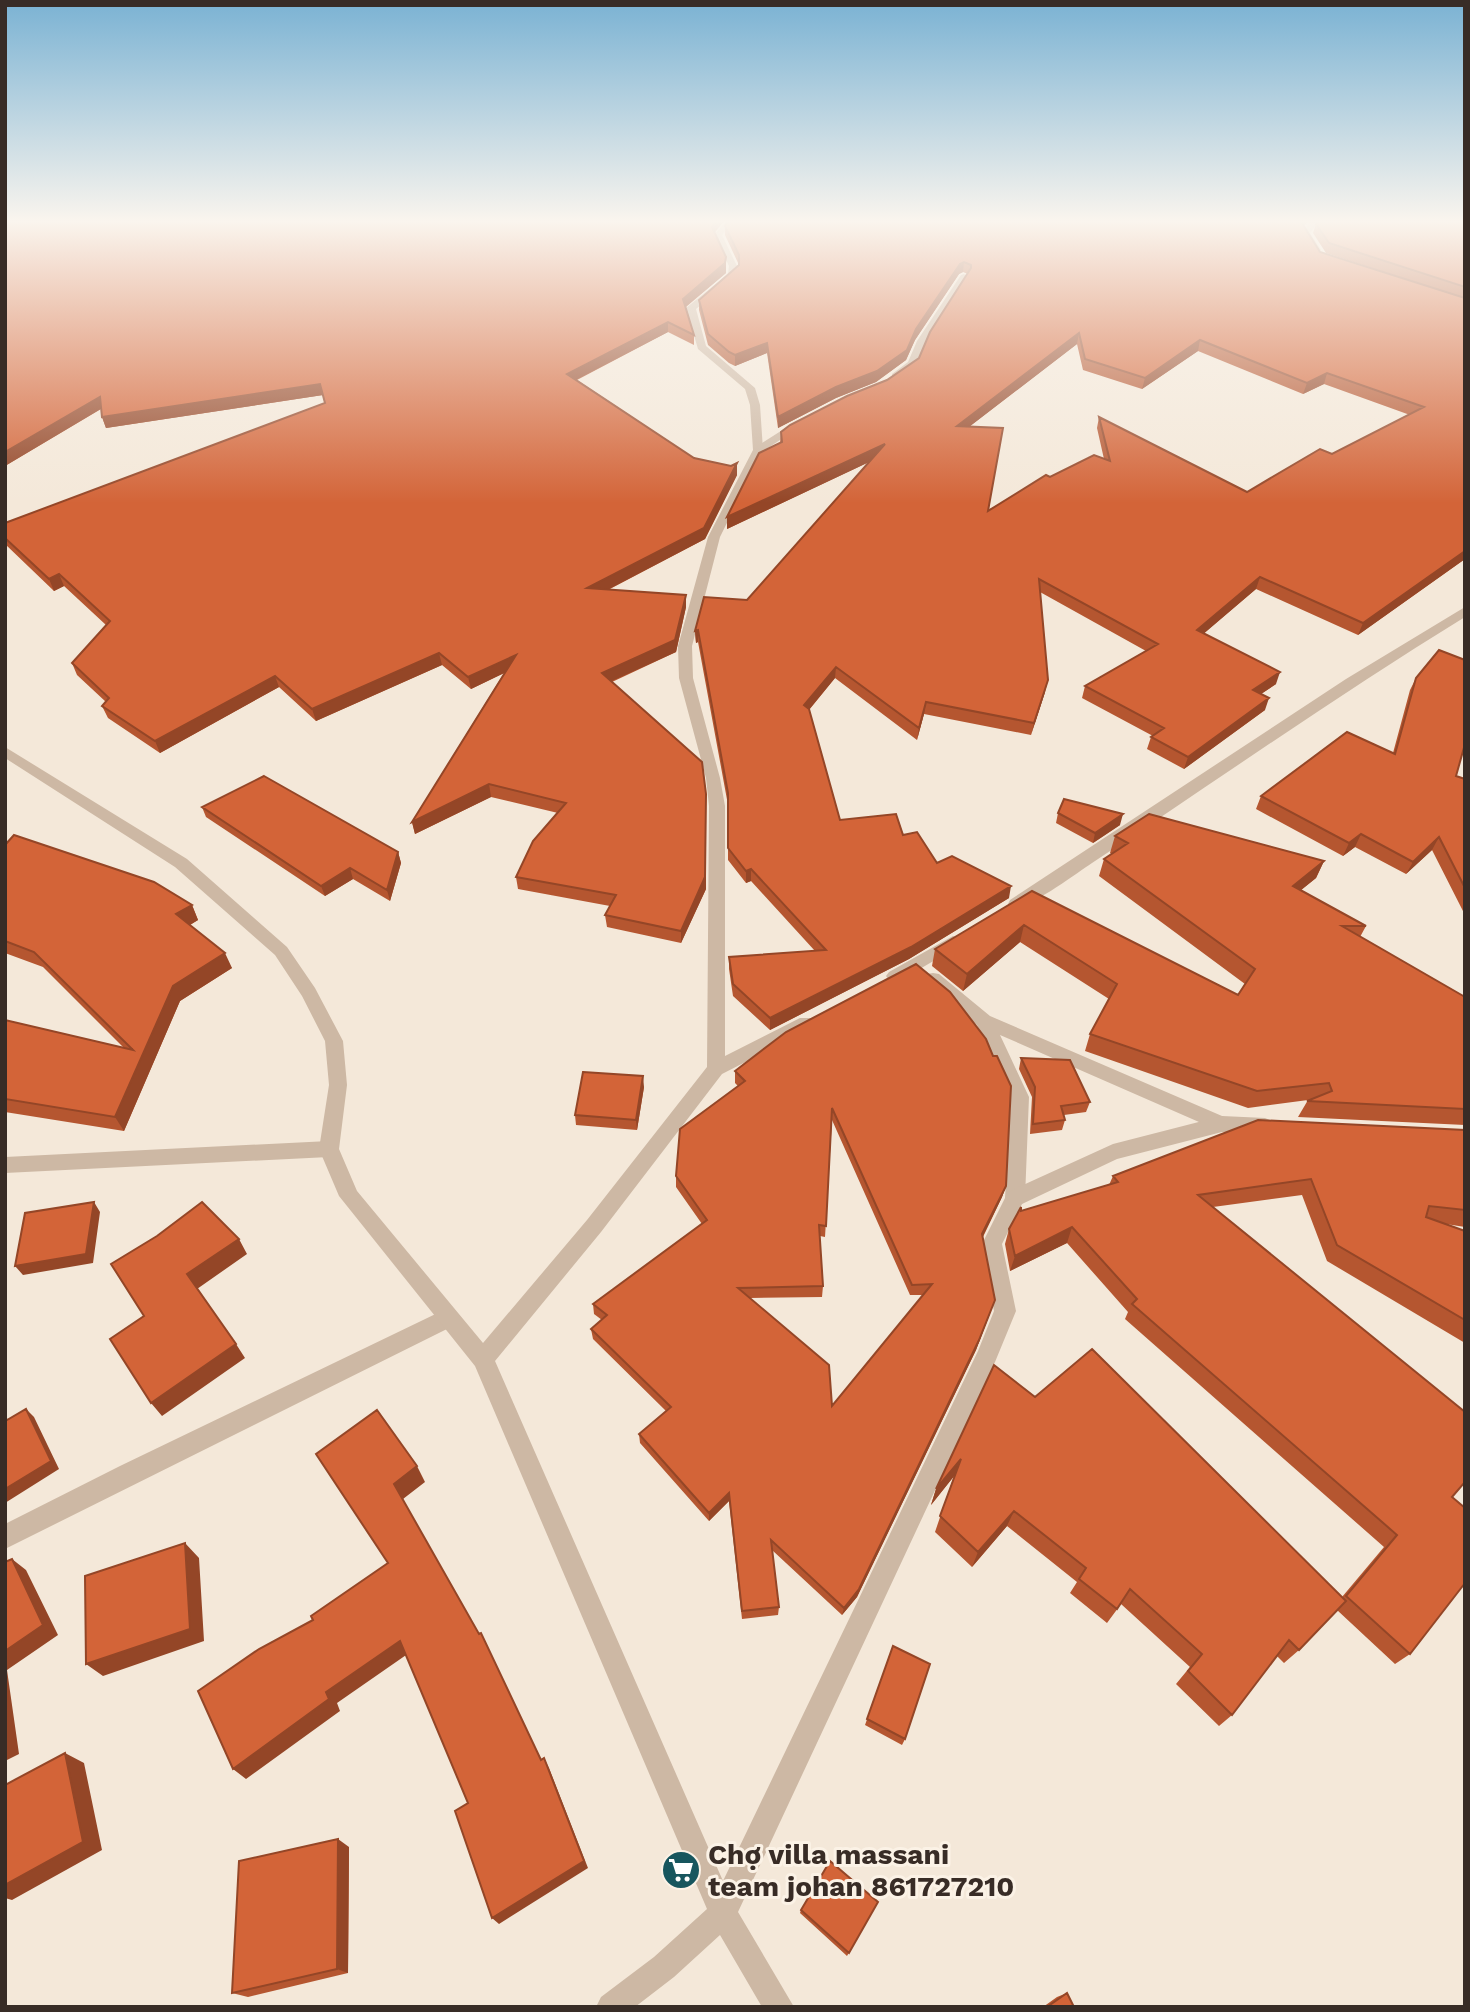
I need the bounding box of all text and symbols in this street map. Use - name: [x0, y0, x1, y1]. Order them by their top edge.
- place label: Chợ villa massani team johan 861727210: [708, 1838, 1014, 1903]
- supermarket icon: Chợ villa massani team johan 861727210: [660, 1849, 702, 1891]

